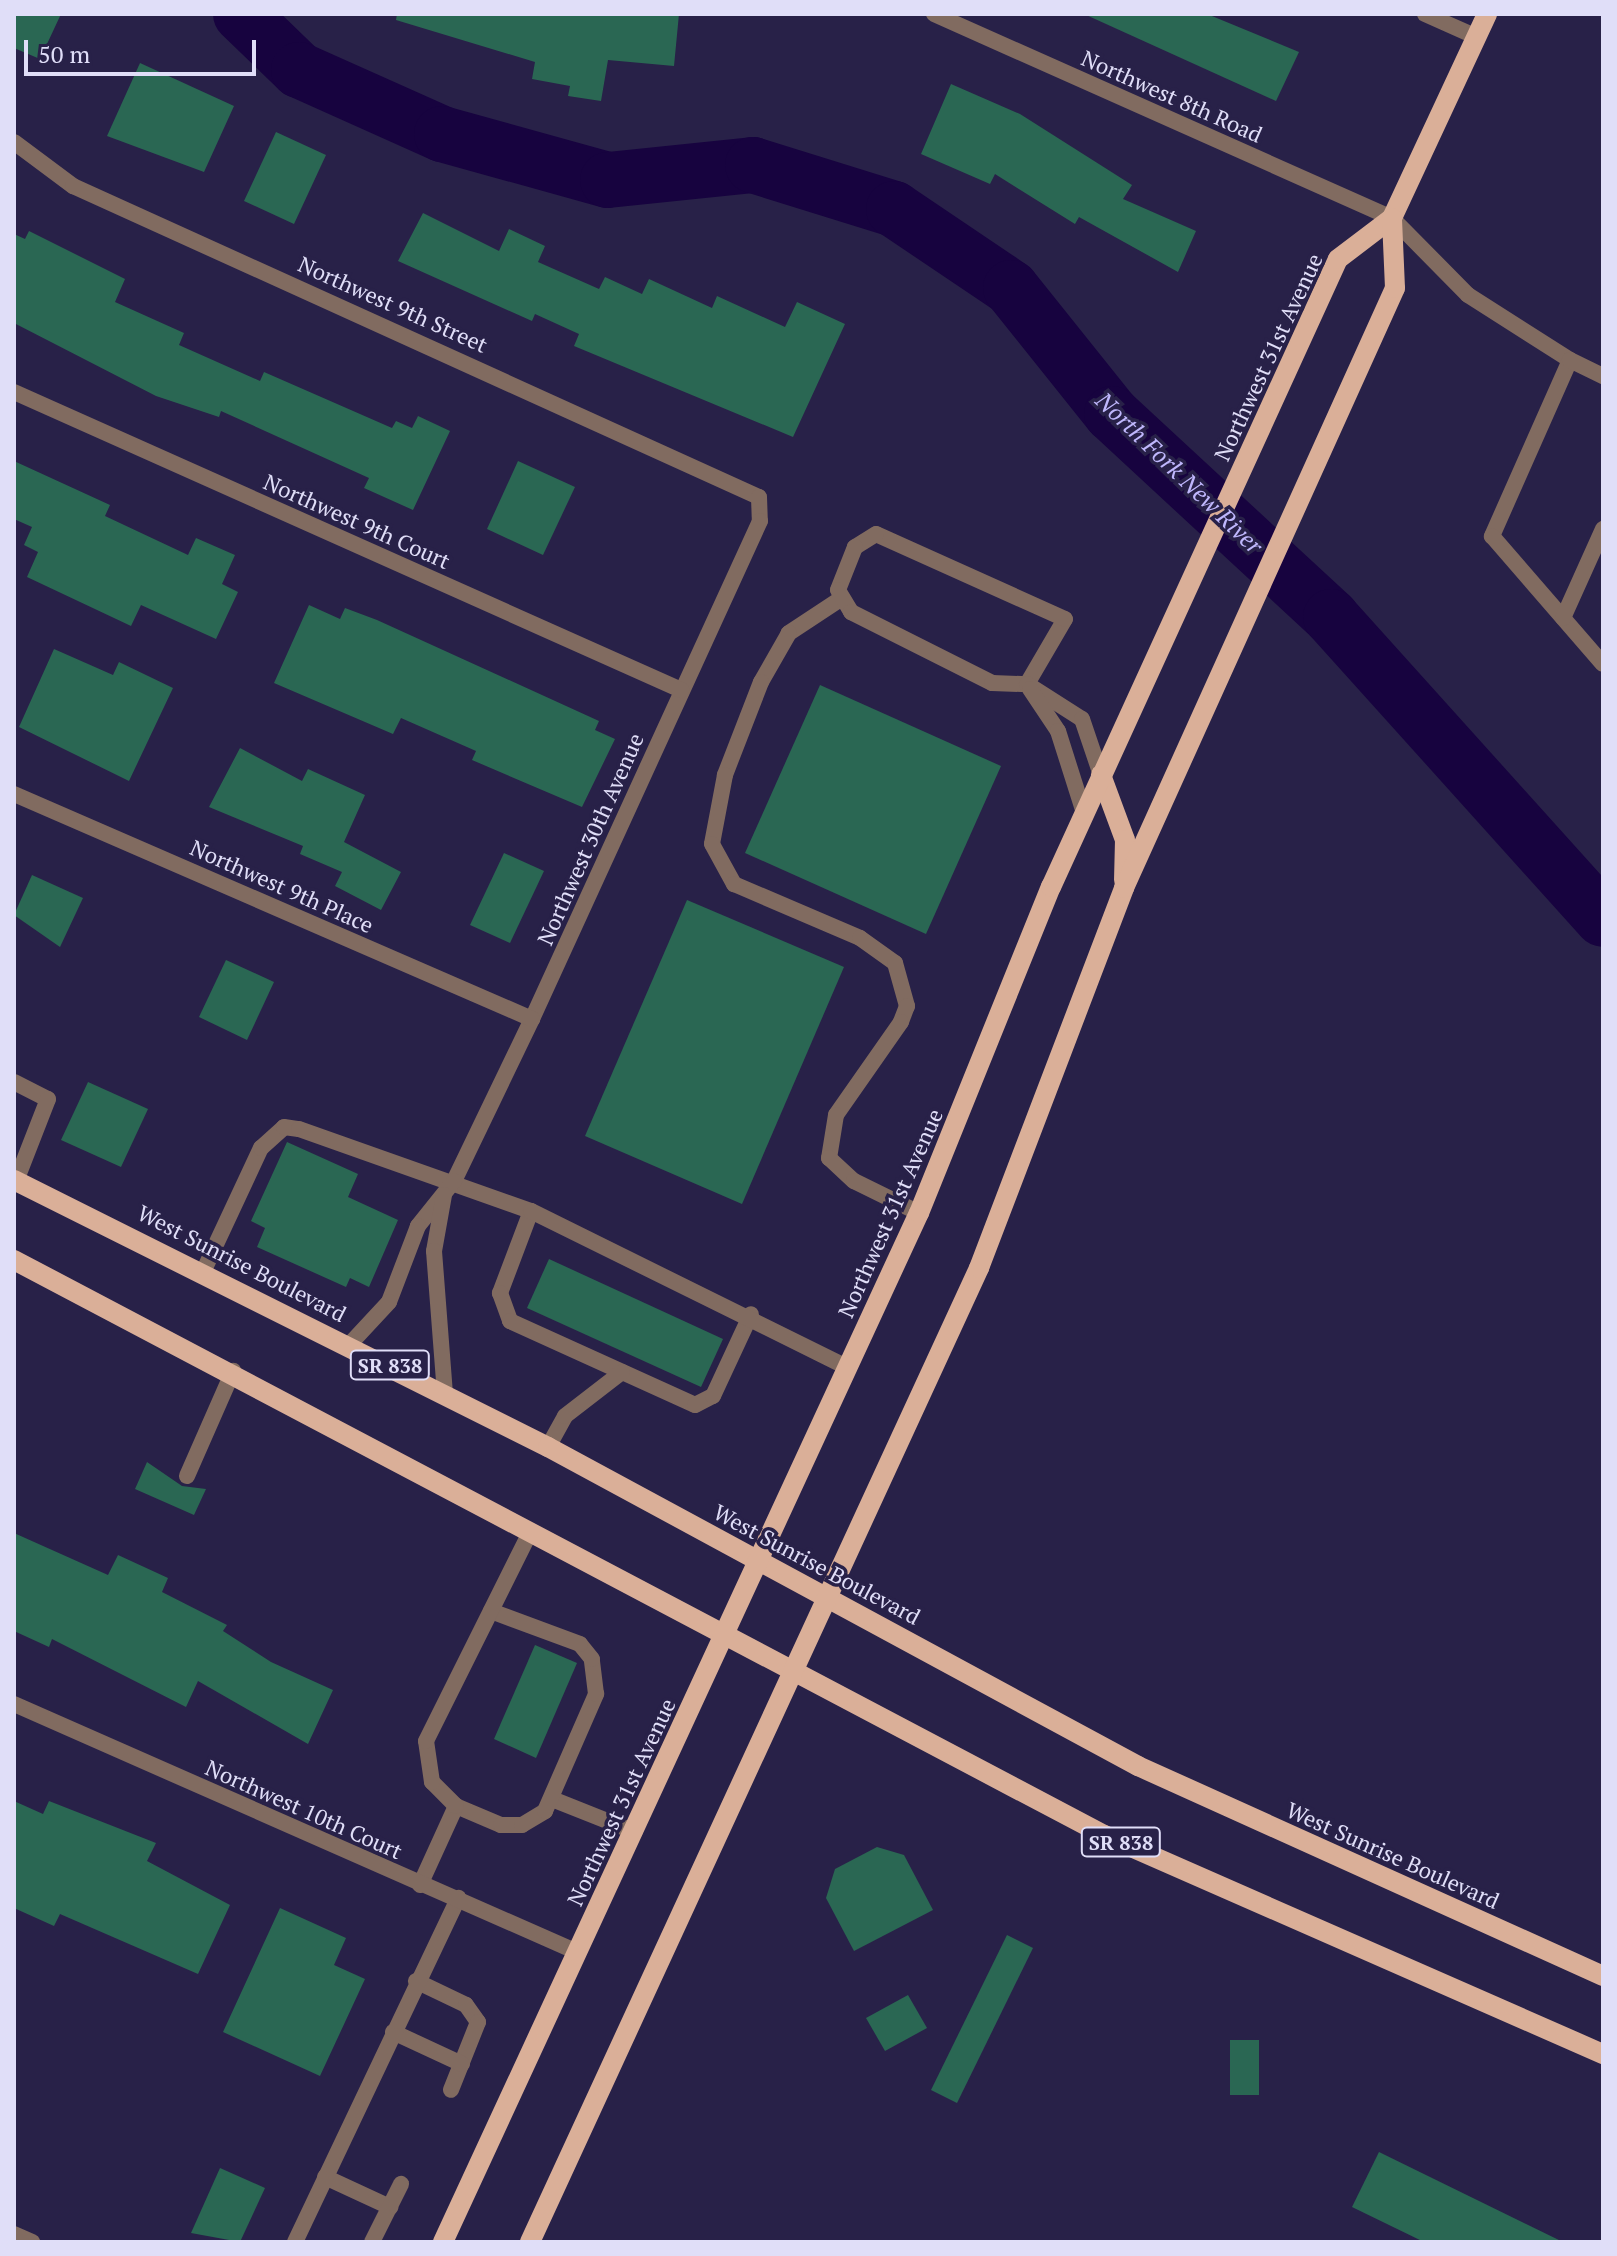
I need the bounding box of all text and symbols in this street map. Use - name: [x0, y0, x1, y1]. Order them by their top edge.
- scale bar: [28, 24, 260, 74]
- text: 50 m: [38, 38, 90, 70]
- street label: Northwest 8th Road: [1078, 44, 1266, 148]
- street label: Northwest 31st Avenue: [1208, 249, 1328, 465]
- street label: Northwest 9th Street: [294, 250, 492, 358]
- water label: North Fork New River: [1090, 386, 1268, 560]
- street label: Northwest 9th Court: [260, 468, 454, 574]
- street label: Northwest 30th Avenue: [531, 729, 649, 949]
- street label: Northwest 9th Place: [186, 834, 378, 938]
- street label: Northwest 31st Avenue: [832, 1104, 948, 1322]
- street label: West Sunrise Boulevard: [133, 1199, 351, 1327]
- road number: SR 838: [348, 1349, 432, 1381]
- street label: West Sunrise Boulevard: [709, 1498, 925, 1630]
- street label: Northwest 31st Avenue: [561, 1694, 681, 1910]
- street label: Northwest 10th Court: [202, 1754, 406, 1864]
- street label: West Sunrise Boulevard: [1282, 1796, 1504, 1914]
- road number: SR 838: [1079, 1826, 1163, 1858]

